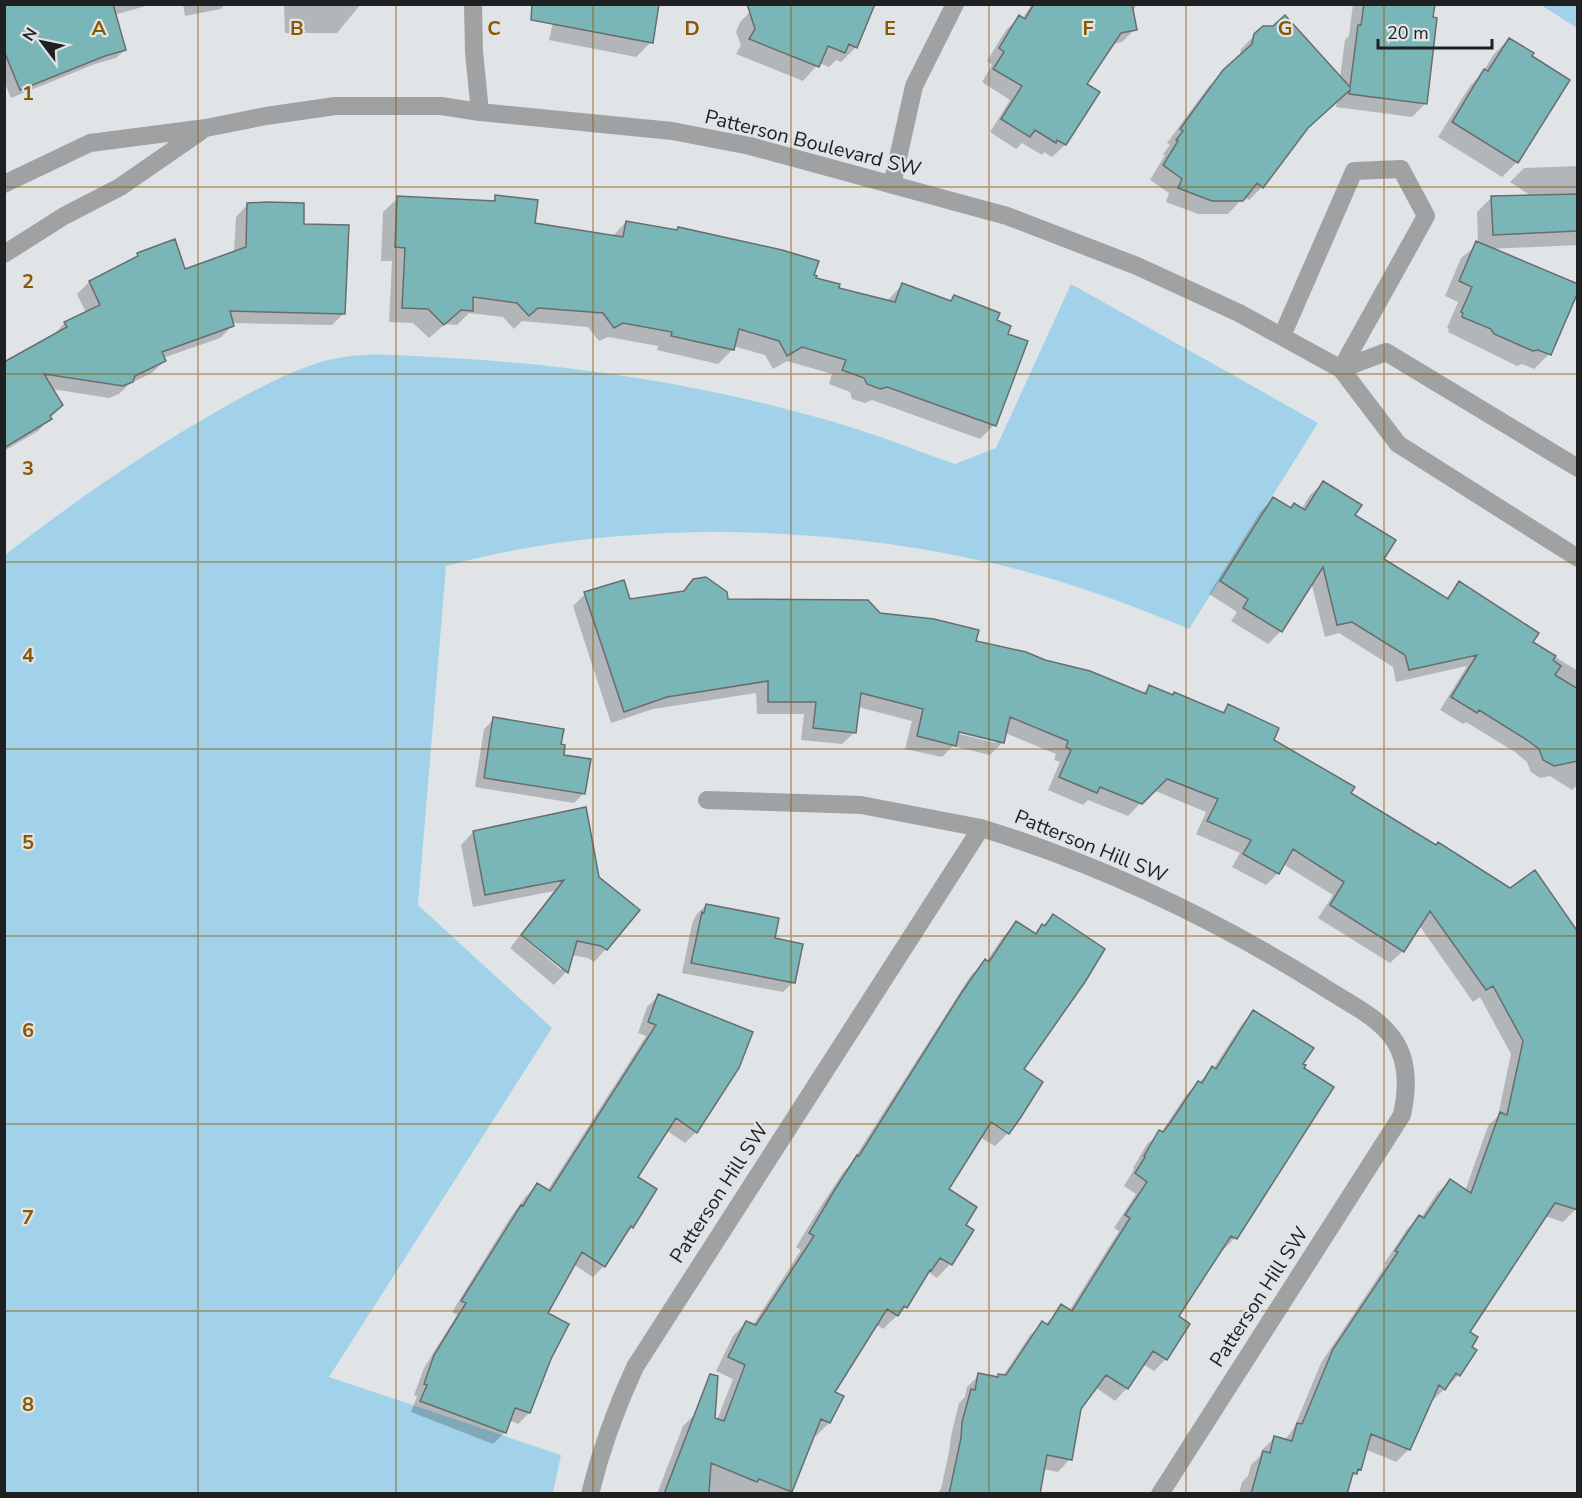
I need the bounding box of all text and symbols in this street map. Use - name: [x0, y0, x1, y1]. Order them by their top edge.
- north arrow: [12, 12, 72, 72]
- scale bar: [1378, 12, 1492, 50]
- text: A: [92, 15, 107, 42]
- text: B: [290, 15, 304, 42]
- text: C: [487, 15, 501, 42]
- text: D: [684, 15, 700, 42]
- text: E: [884, 15, 896, 42]
- text: F: [1082, 15, 1094, 42]
- text: G: [1278, 15, 1292, 42]
- text: 20 m: [1387, 21, 1429, 45]
- text: N: [18, 24, 43, 45]
- text: 1: [22, 80, 34, 107]
- street label: Patterson Boulevard SW: [702, 103, 924, 183]
- text: 2: [22, 268, 34, 295]
- text: 3: [22, 455, 34, 482]
- text: 4: [22, 642, 34, 669]
- street label: Patterson Hill SW: [1011, 803, 1171, 889]
- text: 5: [22, 829, 34, 856]
- text: 6: [22, 1017, 34, 1044]
- street label: Patterson Hill SW: [663, 1118, 775, 1268]
- text: 7: [22, 1204, 34, 1231]
- street label: Patterson Hill SW: [1203, 1222, 1315, 1372]
- text: 8: [22, 1391, 34, 1418]

